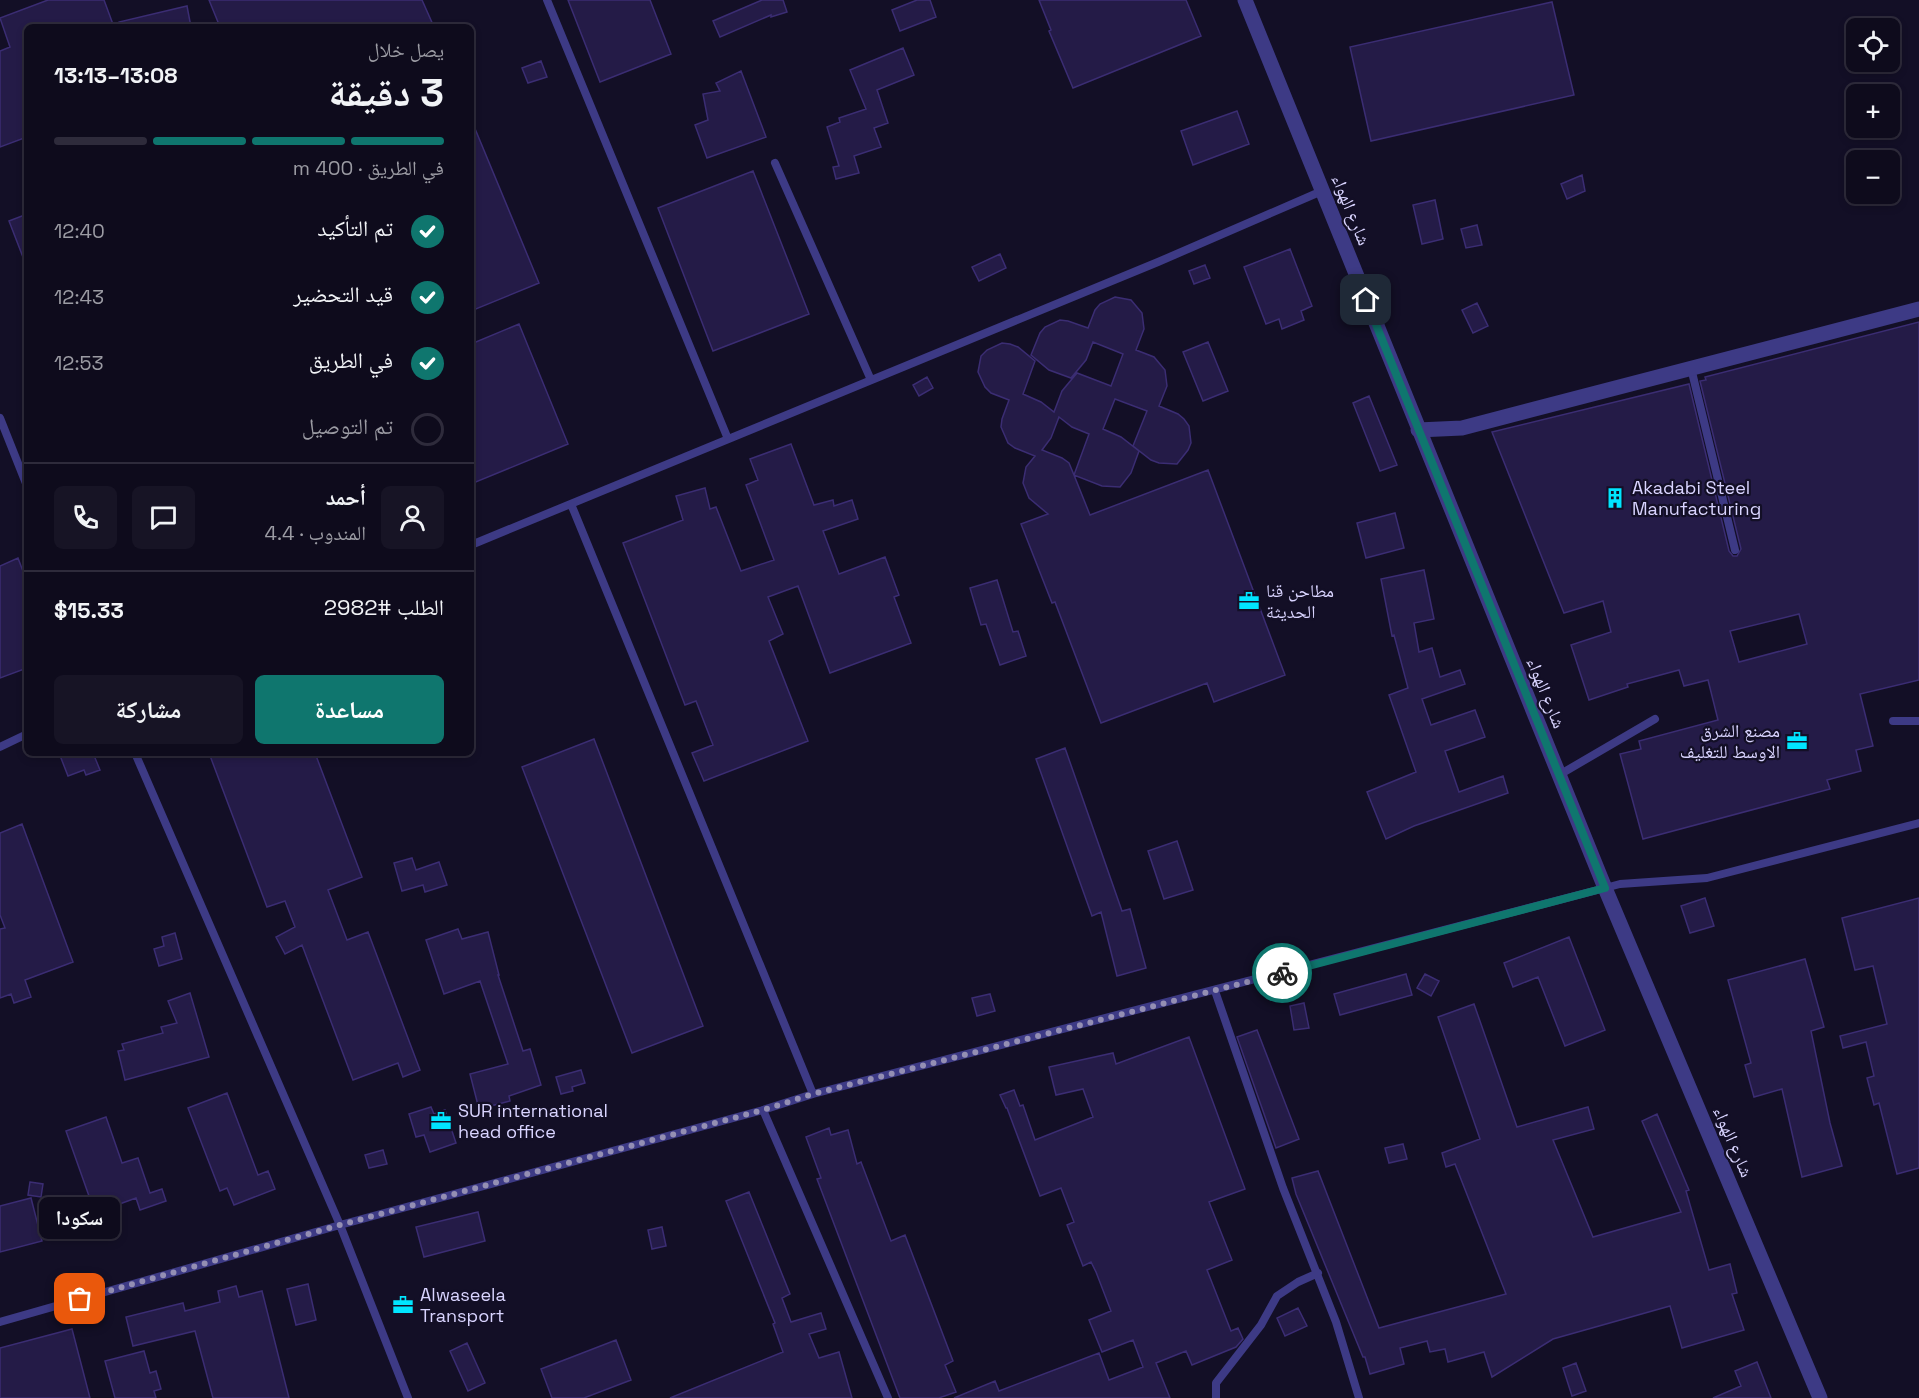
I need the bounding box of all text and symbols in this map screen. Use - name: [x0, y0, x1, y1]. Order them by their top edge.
- map controls: [1846, 18, 1900, 204]
- button: locate: [1846, 18, 1900, 72]
- text: يصل خلال: [368, 37, 444, 63]
- text: 13:08–13:13: [54, 61, 177, 89]
- text: 3 دقيقة: [328, 68, 444, 117]
- button: +: [1846, 84, 1900, 138]
- button: −: [1846, 150, 1900, 204]
- text: في الطريق · 400 m: [293, 155, 444, 181]
- street label: شارع الهواء: [1327, 171, 1376, 249]
- text: تم التأكيد: [317, 214, 393, 242]
- icon: check: [411, 215, 444, 248]
- text: 12:40: [54, 218, 105, 244]
- pin: [1340, 274, 1391, 325]
- text: قيد التحضير: [293, 280, 393, 308]
- icon: check: [411, 281, 444, 314]
- icon: home: [1349, 283, 1382, 316]
- text: 12:43: [54, 284, 104, 310]
- text: في الطريق: [309, 346, 393, 374]
- icon: check: [411, 347, 444, 380]
- text: 12:53: [54, 350, 104, 376]
- text: تم التوصيل: [302, 412, 393, 440]
- place label: Akadabi Steel Manufacturing: [1632, 476, 1761, 520]
- text: أحمد: [326, 483, 366, 511]
- button: phone: [54, 486, 117, 549]
- button: chat: [132, 486, 195, 549]
- button: person: [381, 486, 444, 549]
- building icon: Akadabi Steel Manufacturing: [1603, 486, 1627, 510]
- text: المندوب · 4.4: [265, 520, 366, 546]
- place label: مطاحن قنا الحديثة: [1266, 579, 1334, 623]
- office icon: مطاحن قنا الحديثة: [1237, 589, 1261, 613]
- text: الطلب #2982: [324, 593, 444, 621]
- text: $15.33: [54, 596, 124, 624]
- street label: شارع الهواء: [1522, 654, 1571, 732]
- button: مشاركة: [54, 675, 243, 744]
- button: مساعدة: [255, 675, 444, 744]
- place label: مصنع الشرق الاوسط للتغليف: [1680, 719, 1780, 763]
- office icon: مصنع الشرق الاوسط للتغليف: [1785, 729, 1809, 753]
- courier: [1252, 943, 1312, 1003]
- icon: bike: [1266, 957, 1299, 990]
- place label: SUR international head office: [458, 1099, 608, 1143]
- street label: شارع الهواء: [1708, 1103, 1759, 1181]
- office icon: SUR international head office: [429, 1109, 453, 1133]
- callout: سكودا: [40, 1197, 121, 1239]
- text: سكودا: [56, 1205, 103, 1231]
- pin: [54, 1273, 105, 1324]
- icon: bag: [63, 1282, 96, 1315]
- place label: Alwaseela Transport: [420, 1283, 506, 1327]
- office icon: Alwaseela Transport: [391, 1293, 415, 1317]

